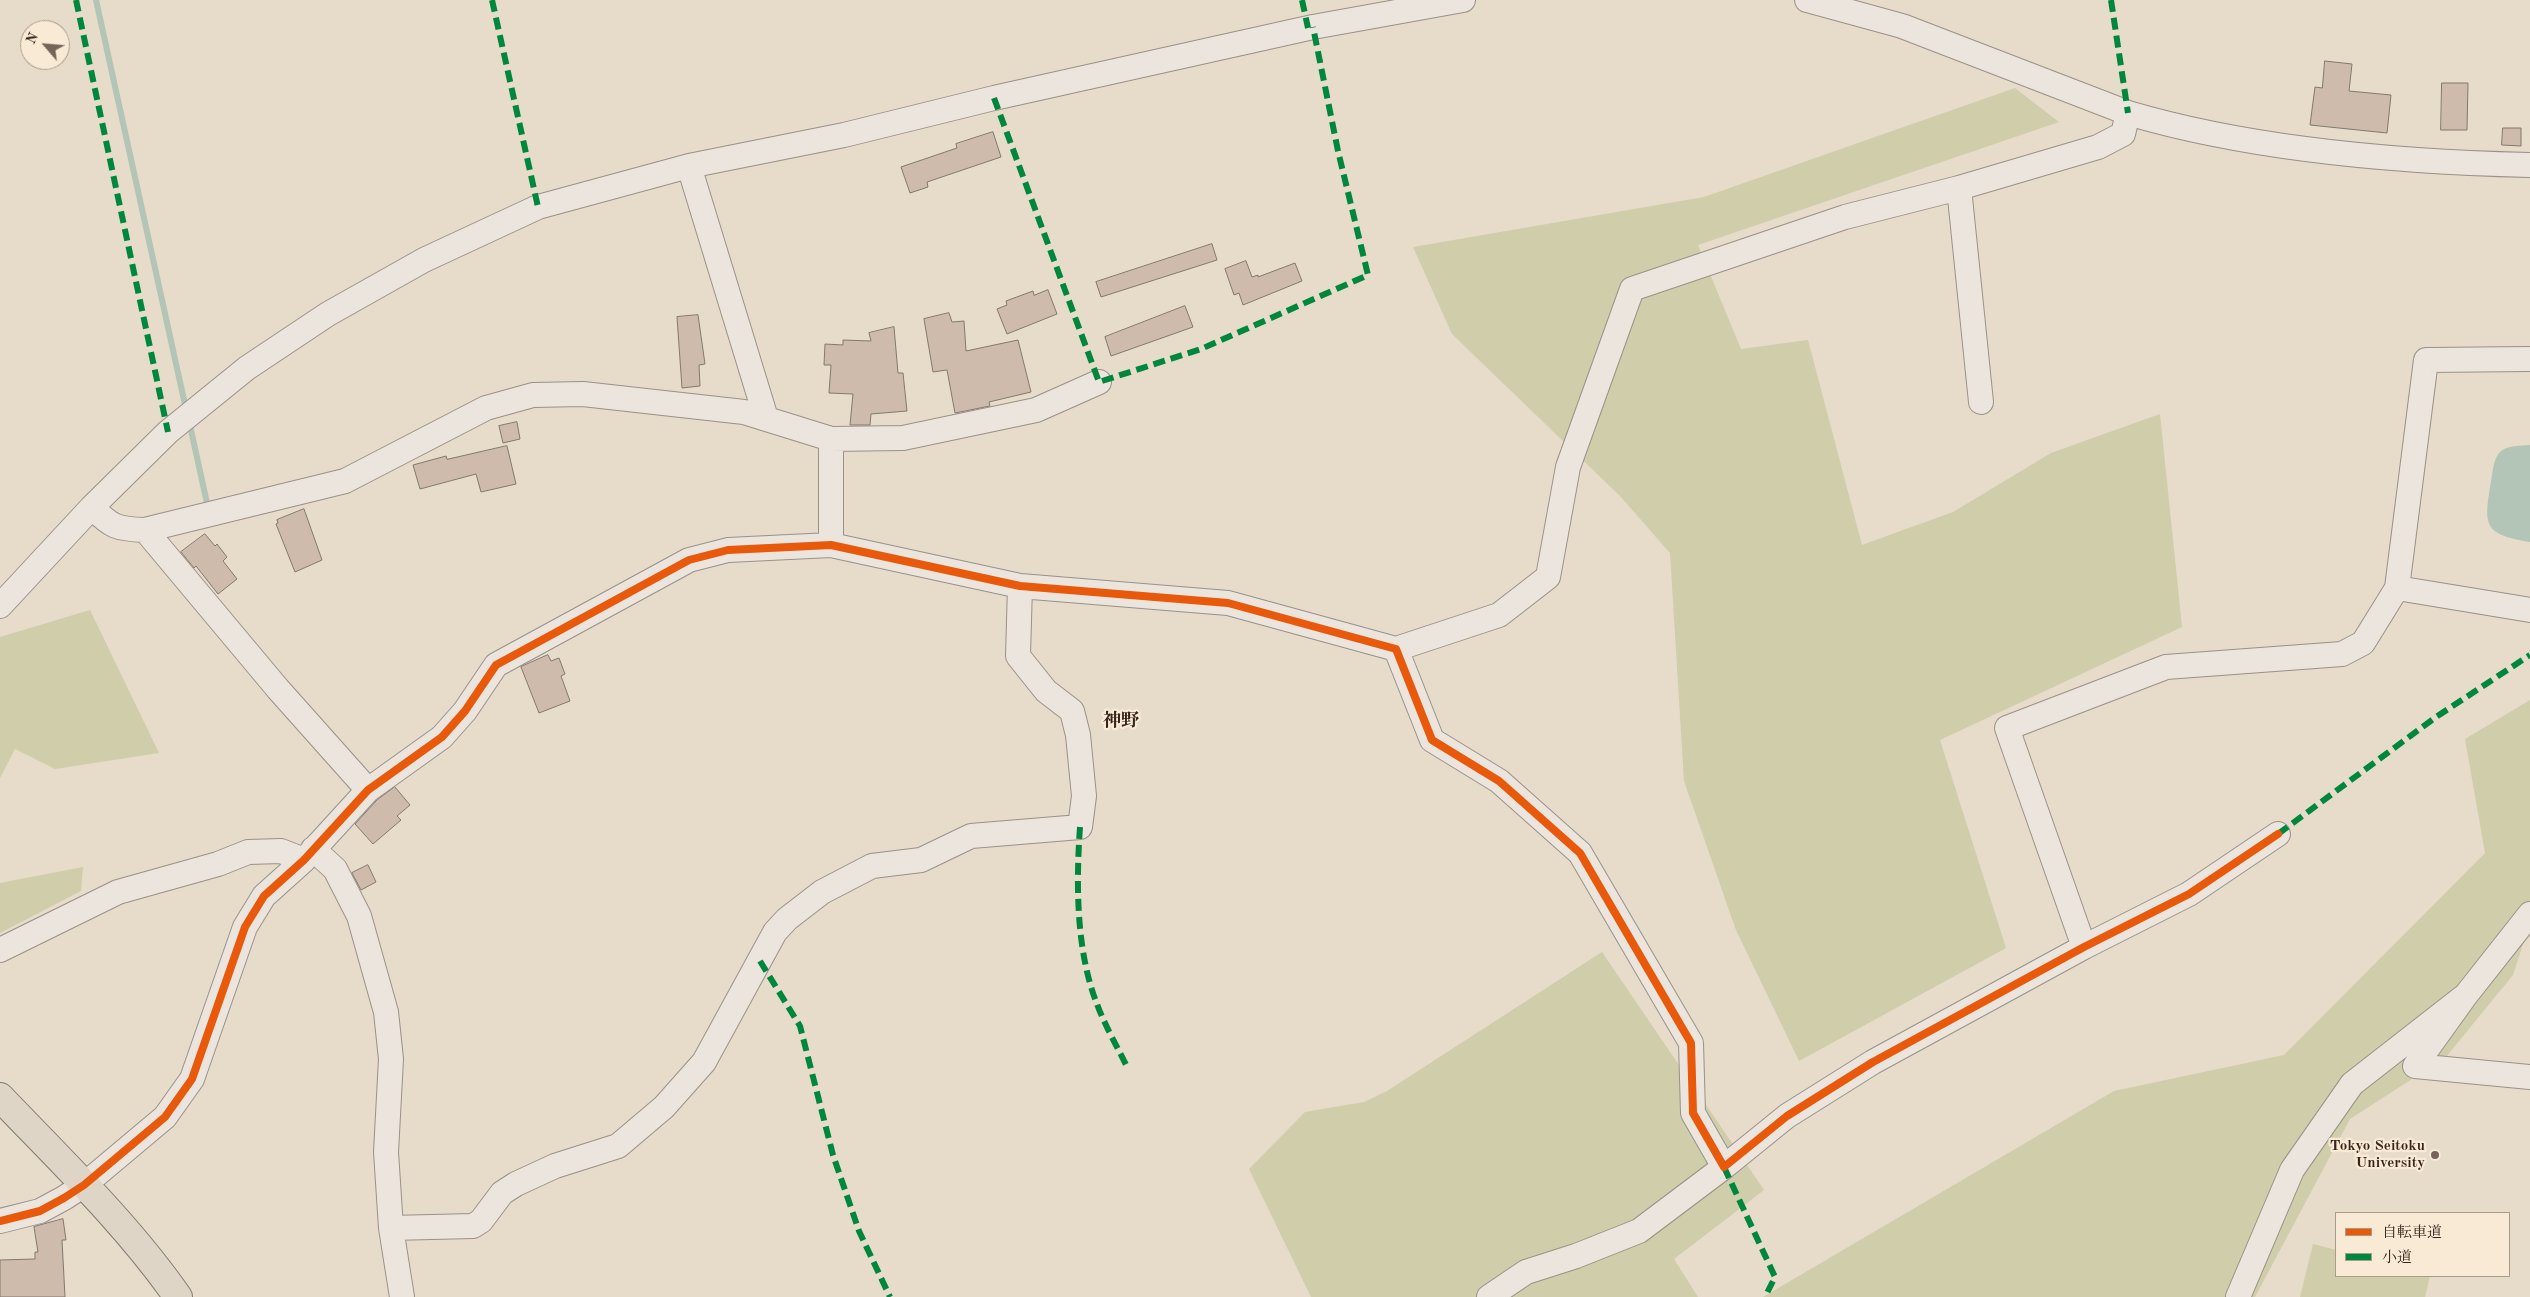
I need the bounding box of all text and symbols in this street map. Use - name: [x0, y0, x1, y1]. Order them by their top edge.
- north arrow: [20, 20, 70, 70]
- text: N: [24, 31, 41, 47]
- district label: 神野: [1103, 710, 1139, 732]
- place label: Tokyo Seitoku University: [2330, 1137, 2425, 1172]
- marker: Tokyo Seitoku University: [2429, 1149, 2441, 1161]
- legend: [2335, 1212, 2510, 1277]
- text: 自転車道: [2382, 1226, 2442, 1241]
- text: 小道: [2382, 1251, 2412, 1266]

